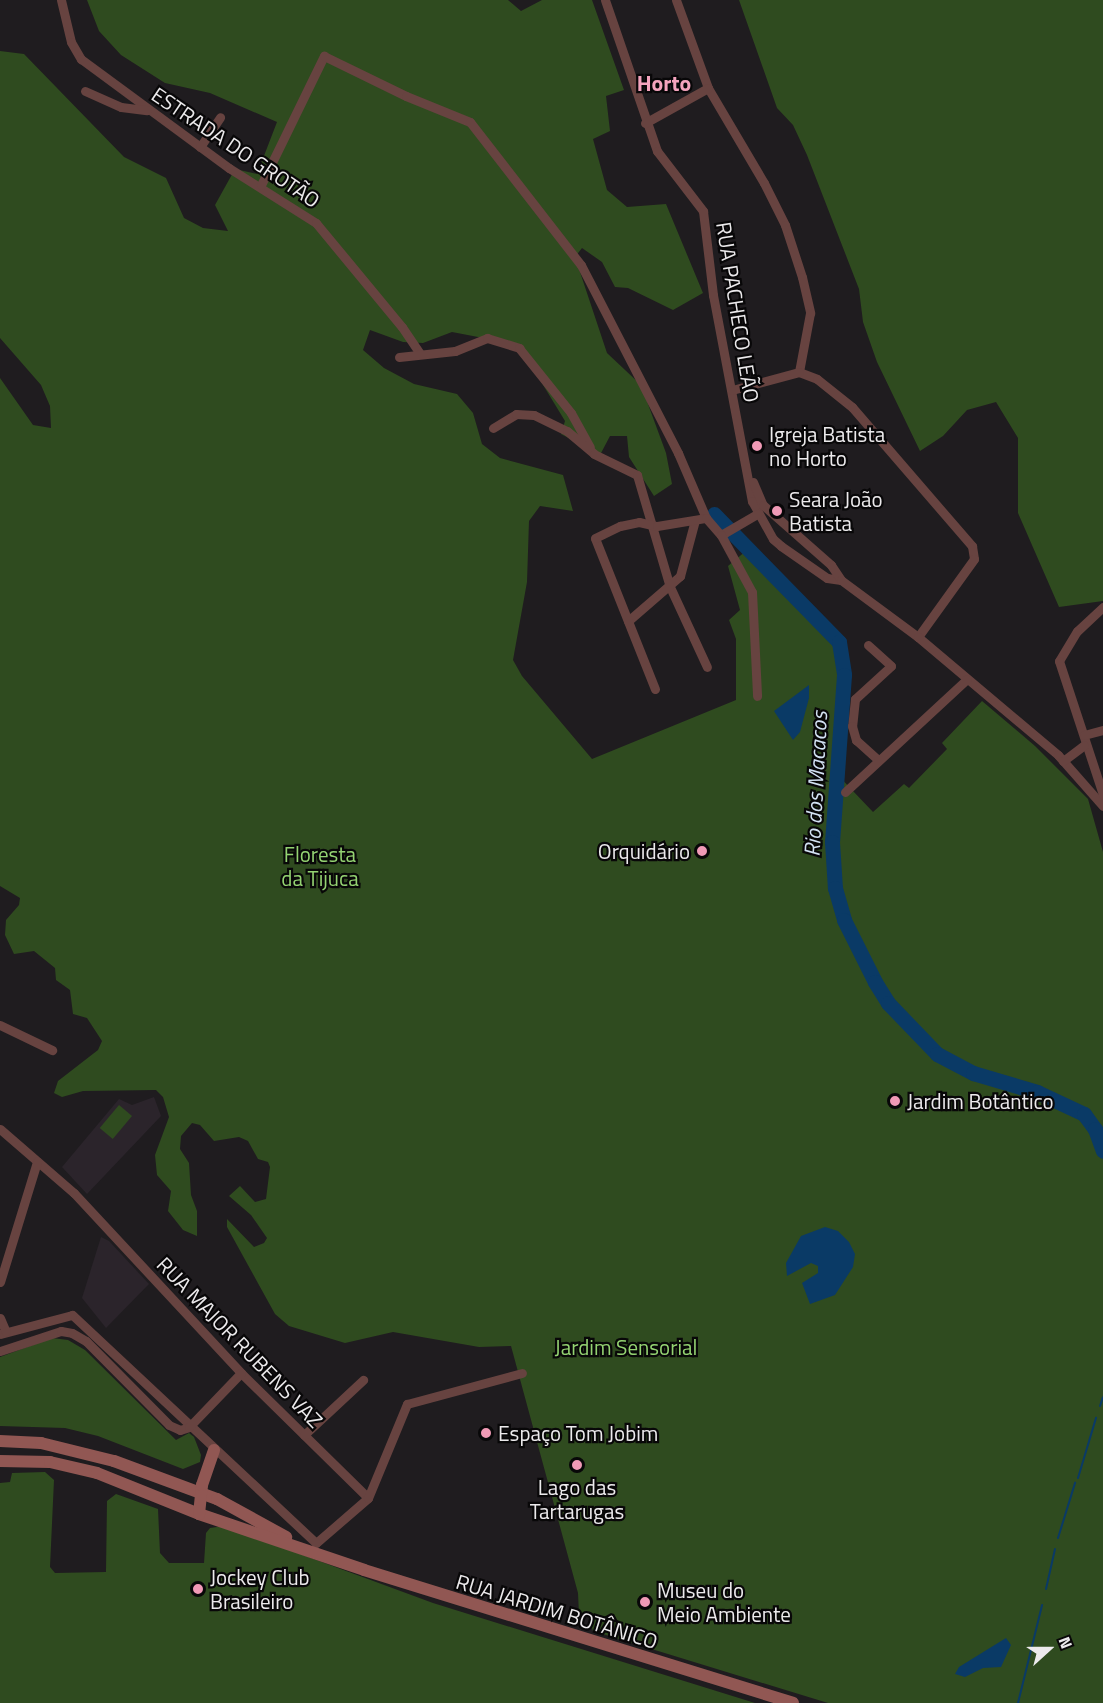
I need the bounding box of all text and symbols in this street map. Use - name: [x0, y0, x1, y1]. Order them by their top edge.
- district label: Horto: [637, 71, 691, 97]
- street label: ESTRADA DO GROTÃO: [147, 81, 325, 213]
- street label: RUA PACHECO LEÃO: [711, 220, 765, 404]
- place label: Igreja Batista no Horto: [769, 421, 885, 471]
- marker: Igreja Batista no Horto: [750, 439, 764, 453]
- place label: Seara João Batista: [789, 486, 883, 536]
- marker: Seara João Batista: [770, 504, 784, 518]
- water label: Rio dos Macacos: [799, 711, 833, 857]
- place label: Orquidário: [598, 838, 690, 864]
- park label: Floresta da Tijuca: [281, 841, 359, 891]
- marker: Orquidário: [695, 844, 709, 858]
- place label: Jardim Botântico: [907, 1088, 1054, 1114]
- marker: Jardim Botântico: [888, 1094, 902, 1108]
- street label: RUA MAJOR RUBENS VAZ: [152, 1251, 328, 1433]
- park label: Jardim Sensorial: [555, 1334, 697, 1360]
- place label: Espaço Tom Jobim: [498, 1420, 658, 1446]
- marker: Espaço Tom Jobim: [479, 1426, 493, 1440]
- marker: Lago das Tartarugas: [570, 1458, 584, 1472]
- place label: Lago das Tartarugas: [530, 1474, 624, 1524]
- place label: Jockey Club Brasileiro: [210, 1564, 310, 1614]
- street label: RUA JARDIM BOTÂNICO: [453, 1568, 661, 1654]
- place label: Museu do Meio Ambiente: [657, 1577, 791, 1627]
- marker: Jockey Club Brasileiro: [191, 1582, 205, 1596]
- marker: Museu do Meio Ambiente: [638, 1595, 652, 1609]
- north arrow: [1019, 1619, 1079, 1679]
- text: N: [1053, 1633, 1079, 1652]

